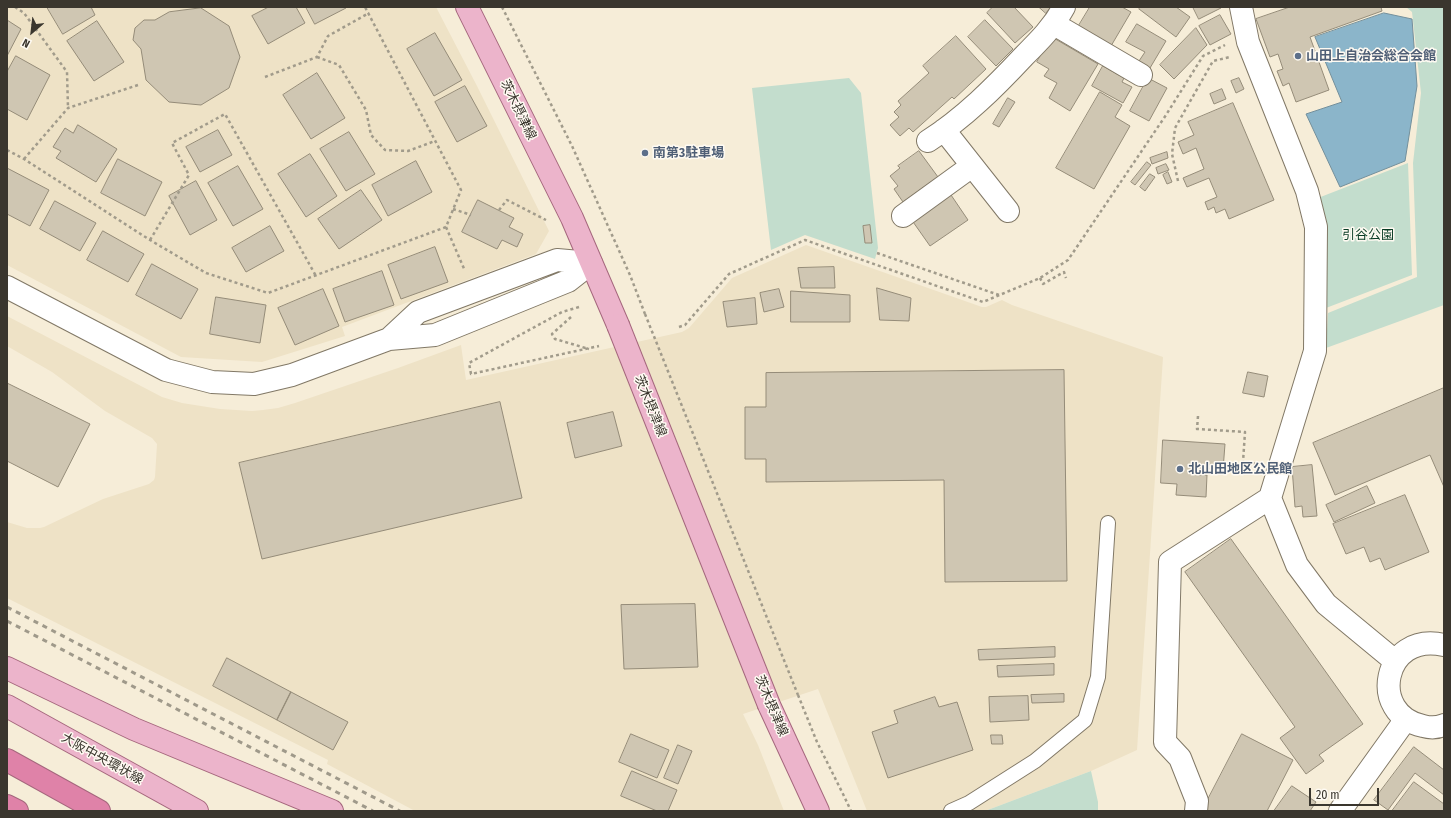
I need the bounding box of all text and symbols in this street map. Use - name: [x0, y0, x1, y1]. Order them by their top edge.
- north arrow: [12, 12, 52, 52]
- text: N: [20, 36, 32, 50]
- place label: 山田上自治会総合会館: [1306, 48, 1436, 64]
- marker: 山田上自治会総合会館: [1293, 51, 1303, 61]
- street label: 茨木摂津線: [497, 77, 539, 143]
- place label: 南第3駐車場: [653, 145, 724, 161]
- marker: 南第3駐車場: [640, 148, 650, 158]
- park label: 引谷公園: [1342, 227, 1394, 243]
- street label: 茨木摂津線: [631, 373, 669, 439]
- place label: 北山田地区公民館: [1188, 461, 1292, 477]
- marker: 北山田地区公民館: [1175, 464, 1185, 474]
- street label: 茨木摂津線: [751, 673, 791, 739]
- street label: 大阪中央環状線: [58, 730, 146, 788]
- scale bar: [1311, 780, 1381, 806]
- text: 20 m: [1316, 788, 1340, 802]

